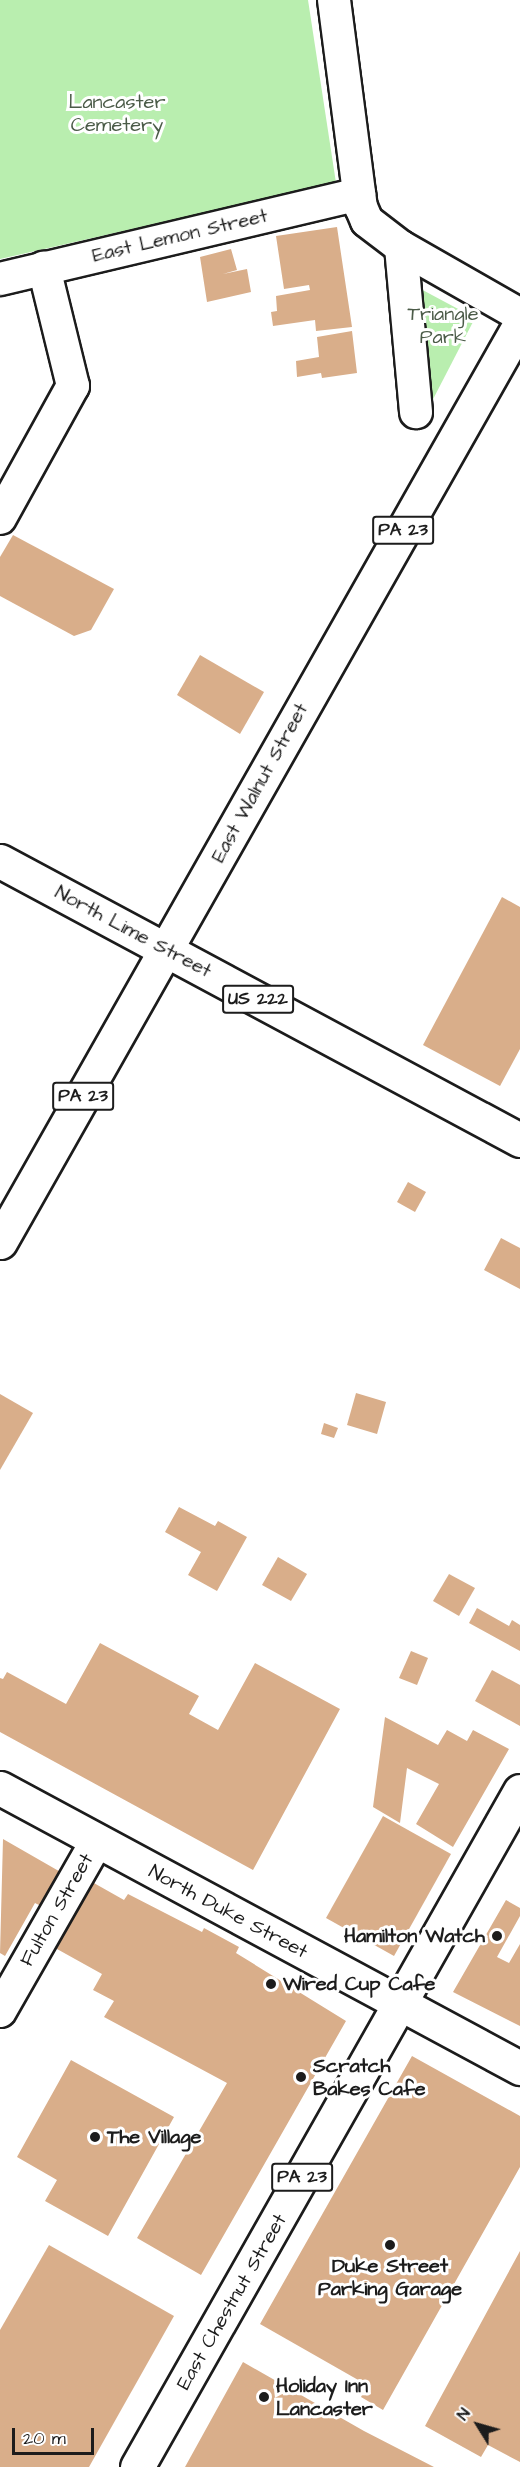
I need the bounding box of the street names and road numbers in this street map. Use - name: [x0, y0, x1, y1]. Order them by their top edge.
- street label: East Lemon Street: [90, 204, 270, 268]
- road number: PA 23: [372, 515, 434, 545]
- street label: East Walnut Street: [206, 699, 314, 867]
- street label: North Lime Street: [51, 881, 215, 983]
- road number: US 222: [222, 984, 294, 1014]
- road number: PA 23: [52, 1081, 115, 1111]
- street label: Fulton Street: [15, 1849, 99, 1971]
- street label: North Duke Street: [144, 1860, 312, 1964]
- road number: PA 23: [270, 2162, 334, 2192]
- street label: East Chestnut Street: [172, 2210, 292, 2394]

